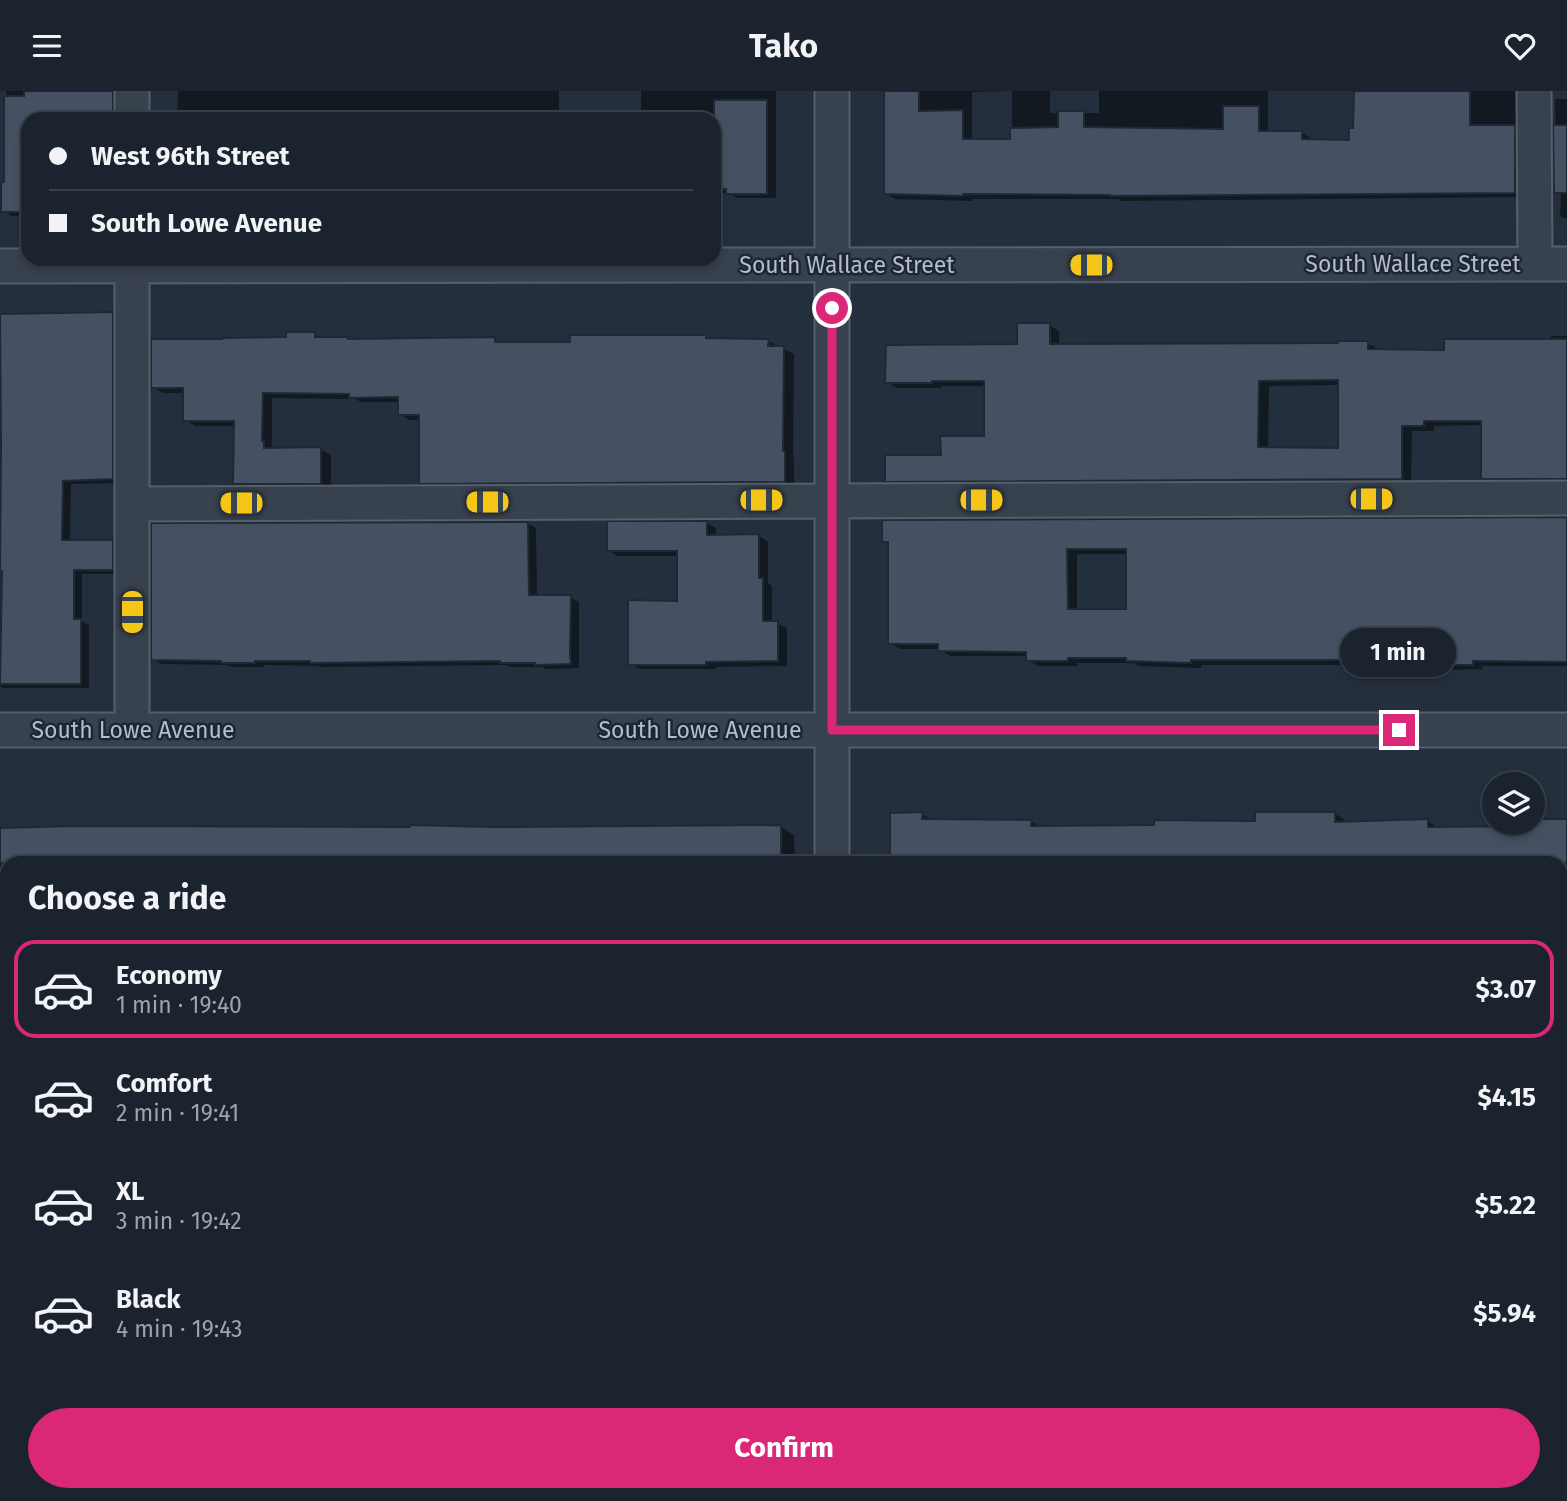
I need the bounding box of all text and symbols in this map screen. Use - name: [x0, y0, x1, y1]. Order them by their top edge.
- icon: menu: [28, 27, 66, 65]
- text: Tako: [749, 27, 818, 65]
- icon: heart: [1501, 27, 1539, 65]
- text: West 96th Street: [91, 141, 290, 172]
- text: South Lowe Avenue: [91, 208, 322, 239]
- street label: South Wallace Street: [1305, 250, 1521, 278]
- street label: South Wallace Street: [739, 251, 955, 279]
- car: [1071, 255, 1113, 276]
- route start: [816, 292, 848, 324]
- car: [1351, 489, 1393, 510]
- car: [741, 490, 783, 511]
- car: [961, 490, 1003, 511]
- car: [467, 492, 509, 513]
- car: [221, 493, 263, 514]
- car: [122, 591, 143, 633]
- callout: 1 min: [1341, 629, 1457, 677]
- text: 1 min: [1370, 638, 1426, 666]
- route end: [1383, 714, 1415, 746]
- street label: South Lowe Avenue: [32, 716, 235, 744]
- street label: South Lowe Avenue: [599, 716, 802, 744]
- map controls: [1482, 772, 1545, 835]
- button: layers: [1482, 772, 1545, 835]
- text: Choose a ride: [28, 879, 226, 917]
- icon: car: [32, 958, 95, 1021]
- text: Economy: [116, 960, 222, 991]
- text: $3.07: [1475, 974, 1536, 1005]
- text: 1 min · 19:40: [116, 991, 242, 1019]
- icon: car: [32, 1066, 95, 1129]
- text: Comfort: [116, 1068, 212, 1099]
- text: $4.15: [1477, 1082, 1536, 1113]
- text: 2 min · 19:41: [116, 1099, 239, 1127]
- icon: car: [32, 1174, 95, 1237]
- text: XL: [116, 1176, 144, 1207]
- text: $5.22: [1475, 1190, 1536, 1221]
- text: 3 min · 19:42: [116, 1207, 242, 1235]
- icon: car: [32, 1282, 95, 1345]
- text: Black: [116, 1284, 181, 1315]
- text: $5.94: [1473, 1298, 1536, 1329]
- text: 4 min · 19:43: [116, 1315, 242, 1343]
- button: Confirm: [28, 1408, 1540, 1488]

